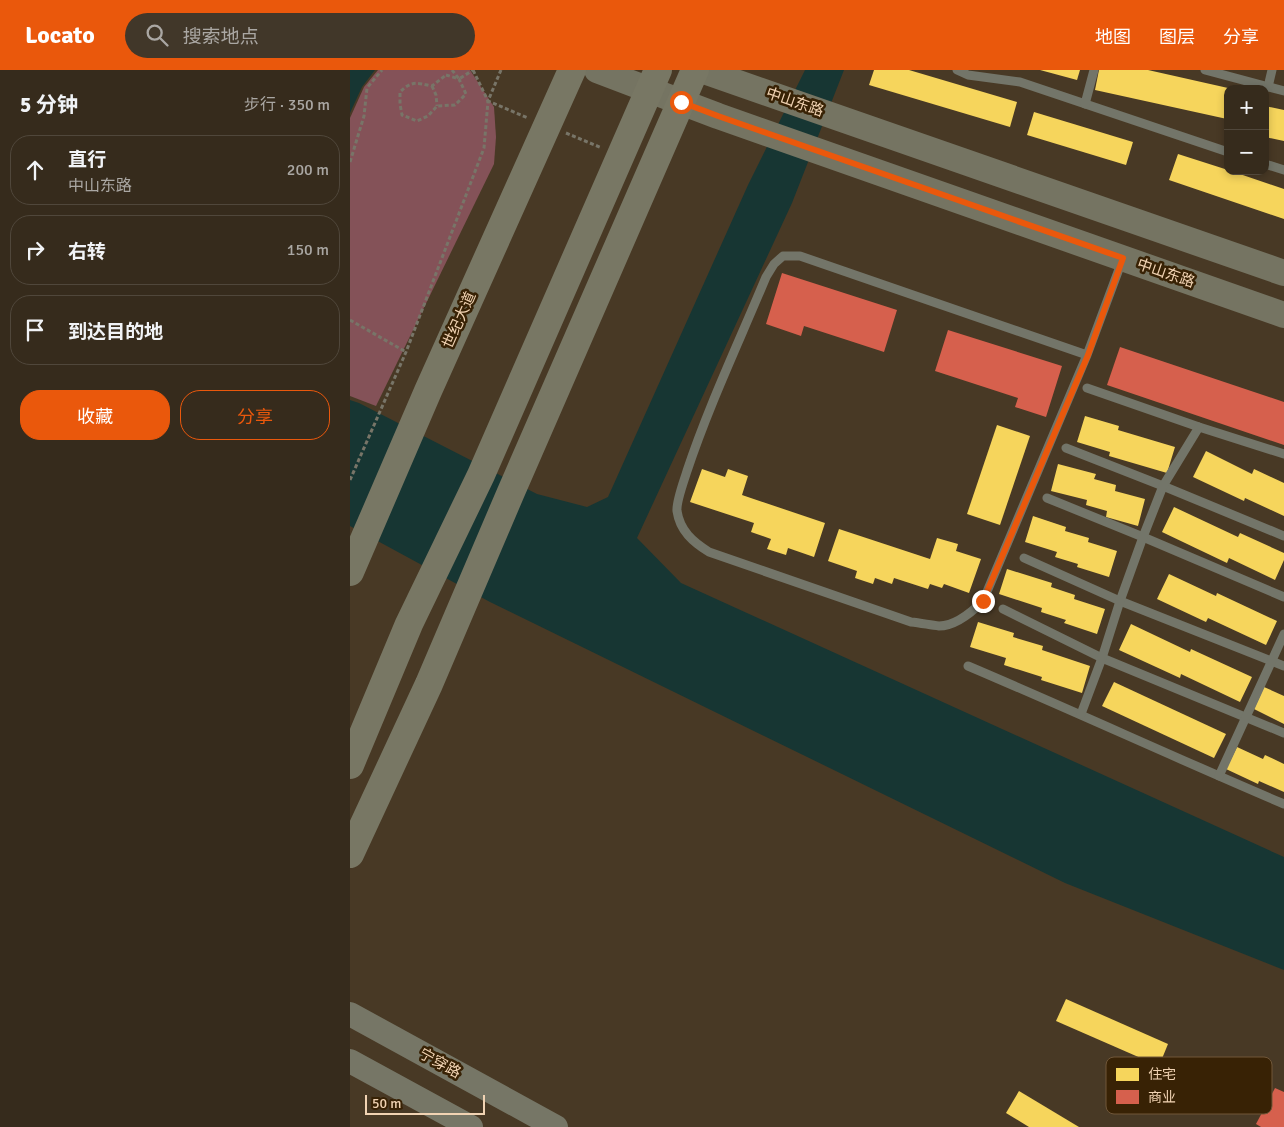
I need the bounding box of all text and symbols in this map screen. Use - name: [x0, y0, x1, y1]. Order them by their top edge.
- search box: [125, 13, 475, 58]
- text: Locato: [25, 20, 95, 50]
- icon: search: [143, 21, 171, 49]
- text: 搜索地点: [183, 25, 259, 49]
- text: 地图: [1095, 26, 1131, 48]
- text: 图层: [1159, 26, 1195, 48]
- text: 分享: [1223, 26, 1259, 48]
- street label: 中山东路: [764, 84, 826, 120]
- map controls: [1224, 85, 1269, 175]
- button: +: [1224, 85, 1269, 130]
- route start: [670, 91, 693, 114]
- text: 5 分钟: [20, 92, 78, 118]
- text: 步行 · 350 m: [244, 95, 330, 115]
- button: −: [1224, 130, 1269, 175]
- text: 直行: [68, 148, 106, 172]
- icon: ahead: [21, 156, 49, 184]
- text: 200 m: [287, 160, 329, 180]
- text: 中山东路: [68, 176, 132, 196]
- icon: right: [21, 236, 49, 264]
- text: 右转: [68, 240, 106, 264]
- text: 150 m: [287, 240, 329, 260]
- street label: 中山东路: [1135, 255, 1197, 291]
- street label: 世纪大道: [439, 289, 479, 351]
- icon: arrive: [21, 316, 49, 344]
- text: 到达目的地: [68, 320, 163, 344]
- button: 收藏: [20, 390, 170, 440]
- button: 分享: [180, 390, 330, 440]
- route end: [972, 590, 995, 613]
- street label: 宁穿路: [416, 1044, 464, 1082]
- legend: [1106, 1057, 1272, 1114]
- text: 住宅: [1148, 1066, 1176, 1083]
- text: 商业: [1148, 1089, 1176, 1106]
- scale bar: [365, 1092, 485, 1115]
- text: 50 m: [372, 1095, 401, 1112]

